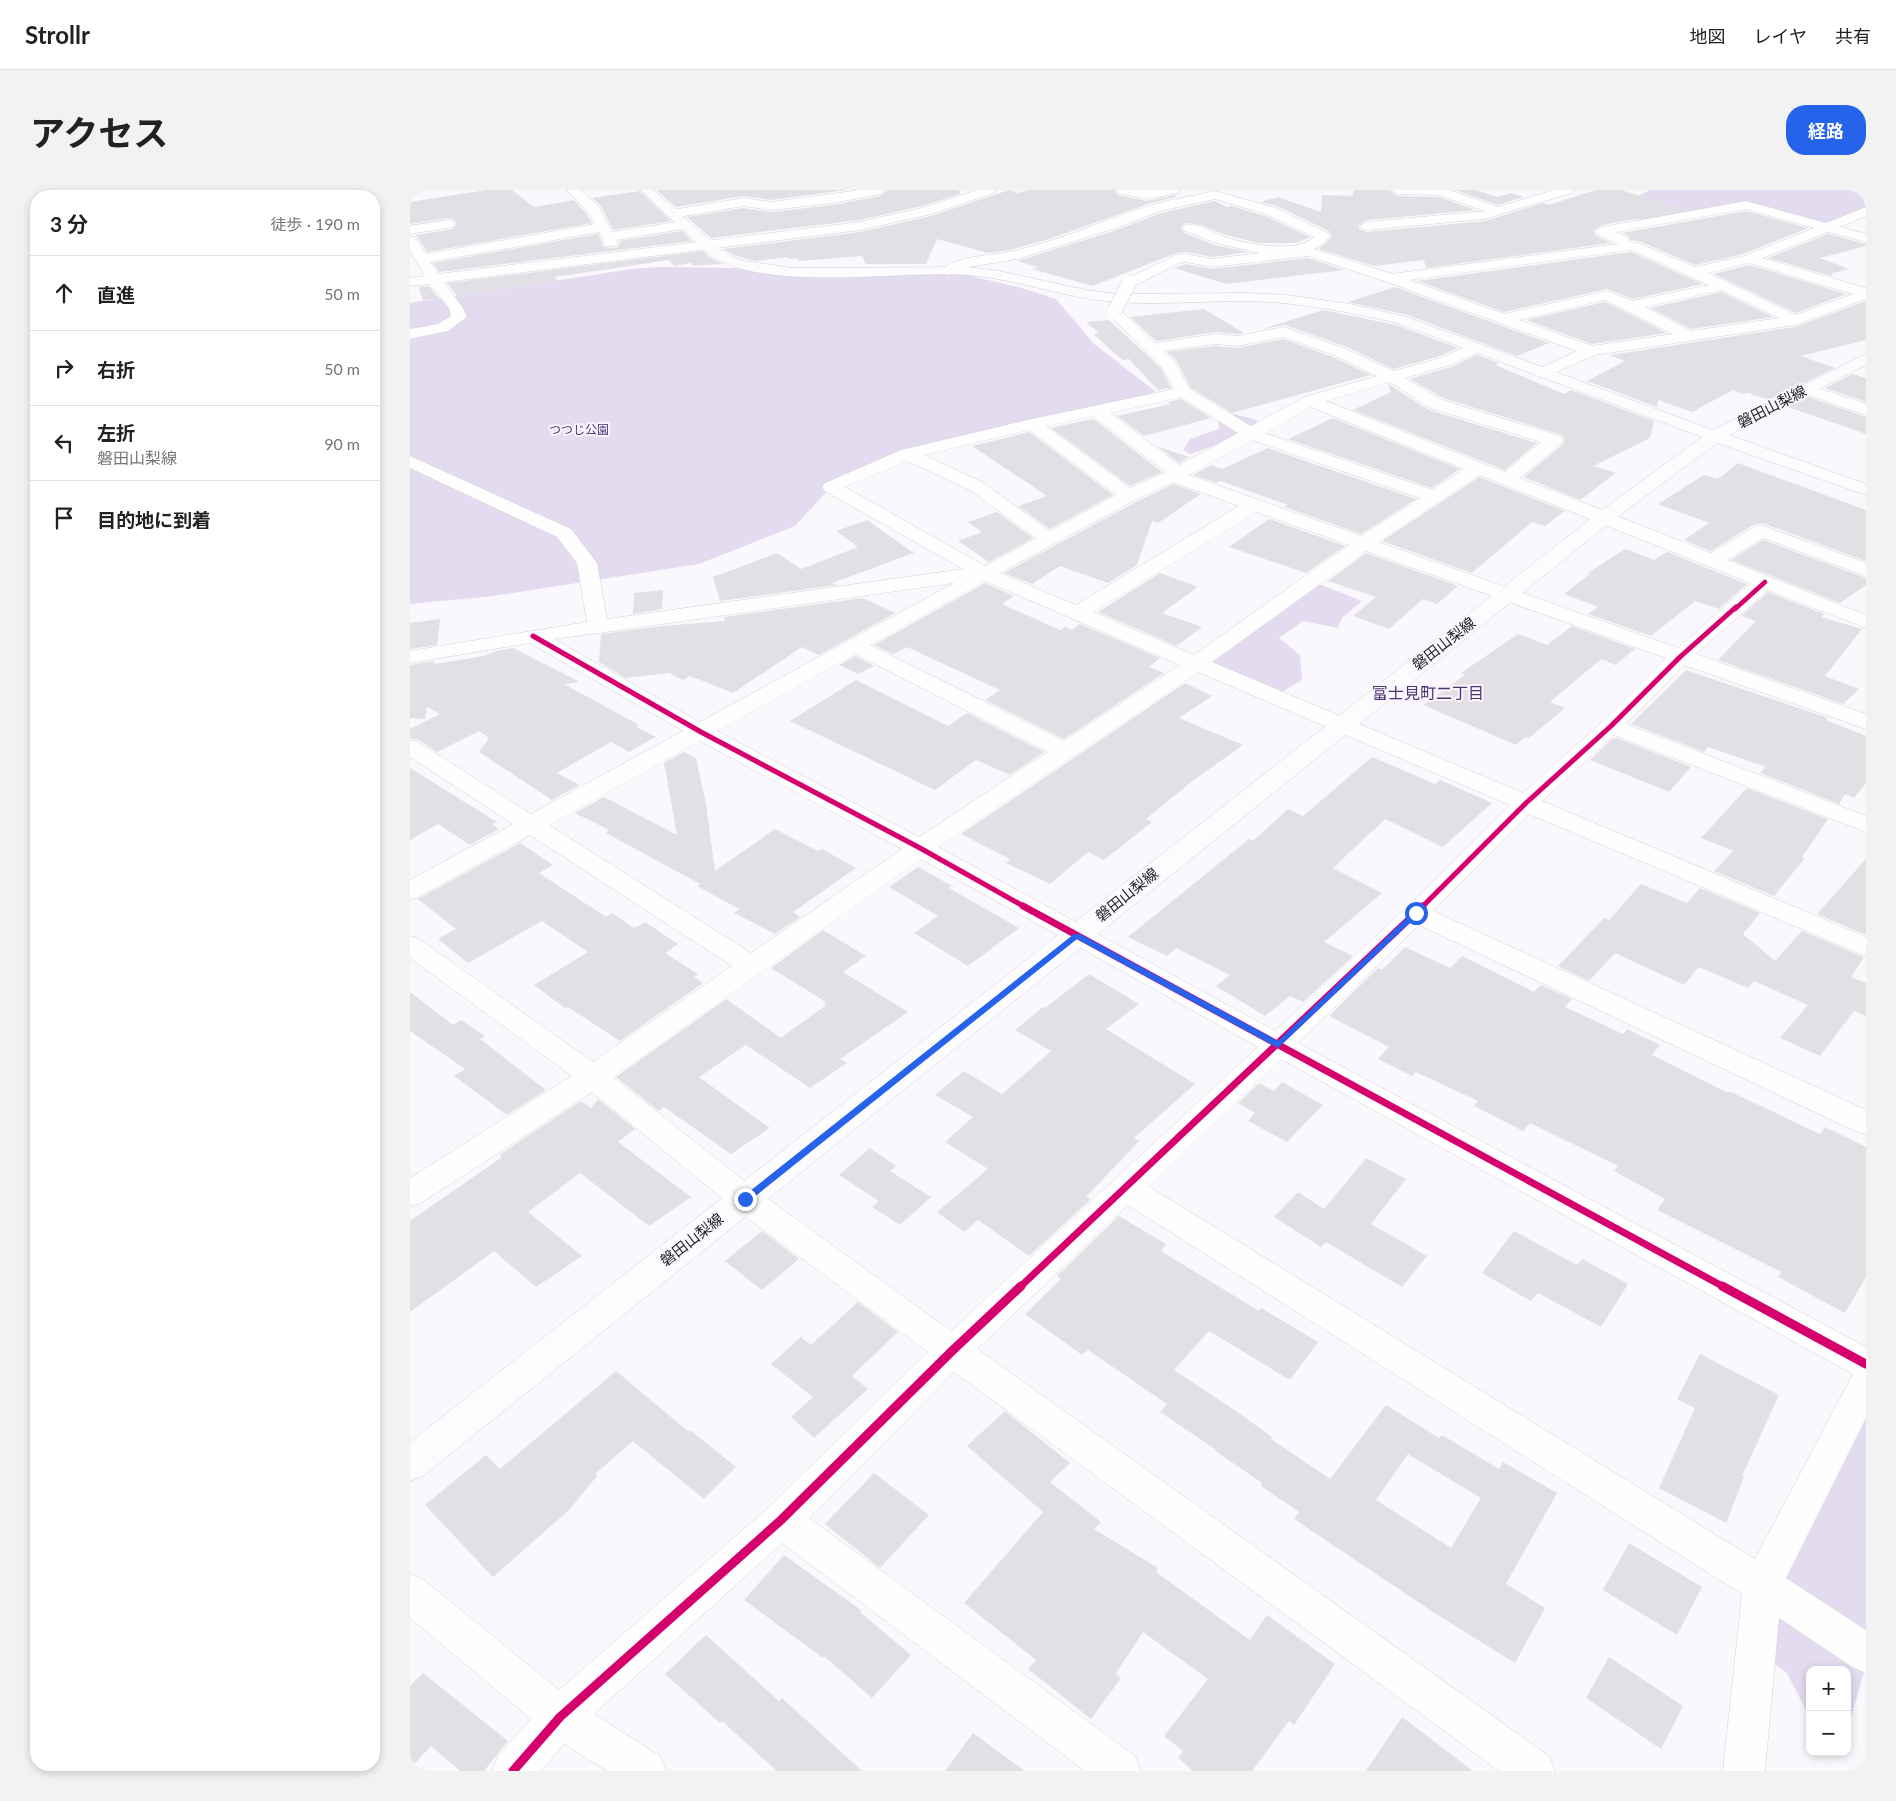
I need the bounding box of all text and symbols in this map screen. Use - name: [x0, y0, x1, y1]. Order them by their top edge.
- text: Strollr: [25, 20, 90, 49]
- text: 地図: [1690, 25, 1726, 47]
- text: レイヤ: [1754, 25, 1807, 47]
- text: 共有: [1835, 25, 1871, 47]
- button: 経路: [1786, 105, 1866, 155]
- text: アクセス: [30, 111, 168, 153]
- text: 3 分: [50, 211, 88, 236]
- text: 徒歩 · 190 m: [271, 214, 360, 233]
- icon: ahead: [50, 279, 78, 307]
- text: 直進: [97, 283, 135, 306]
- text: 50 m: [324, 284, 360, 303]
- icon: right: [50, 354, 78, 382]
- text: 右折: [97, 358, 135, 381]
- text: 50 m: [324, 359, 360, 378]
- street label: 磐田山梨線: [1734, 381, 1809, 431]
- text: 左折: [97, 421, 135, 444]
- park label: つつじ公園: [549, 422, 609, 437]
- icon: left: [50, 429, 78, 457]
- text: 90 m: [324, 434, 360, 453]
- text: 磐田山梨線: [97, 448, 177, 467]
- icon: arrive: [50, 504, 78, 532]
- text: 目的地に到着: [97, 508, 211, 531]
- street label: 磐田山梨線: [1408, 613, 1478, 673]
- district label: 富士見町二丁目: [1372, 683, 1484, 702]
- street label: 磐田山梨線: [1092, 864, 1161, 925]
- route start: [1405, 902, 1428, 925]
- route end: [734, 1188, 757, 1211]
- street label: 磐田山梨線: [656, 1209, 726, 1269]
- map controls: [1806, 1666, 1851, 1756]
- button: +: [1806, 1666, 1851, 1711]
- button: −: [1806, 1711, 1851, 1756]

